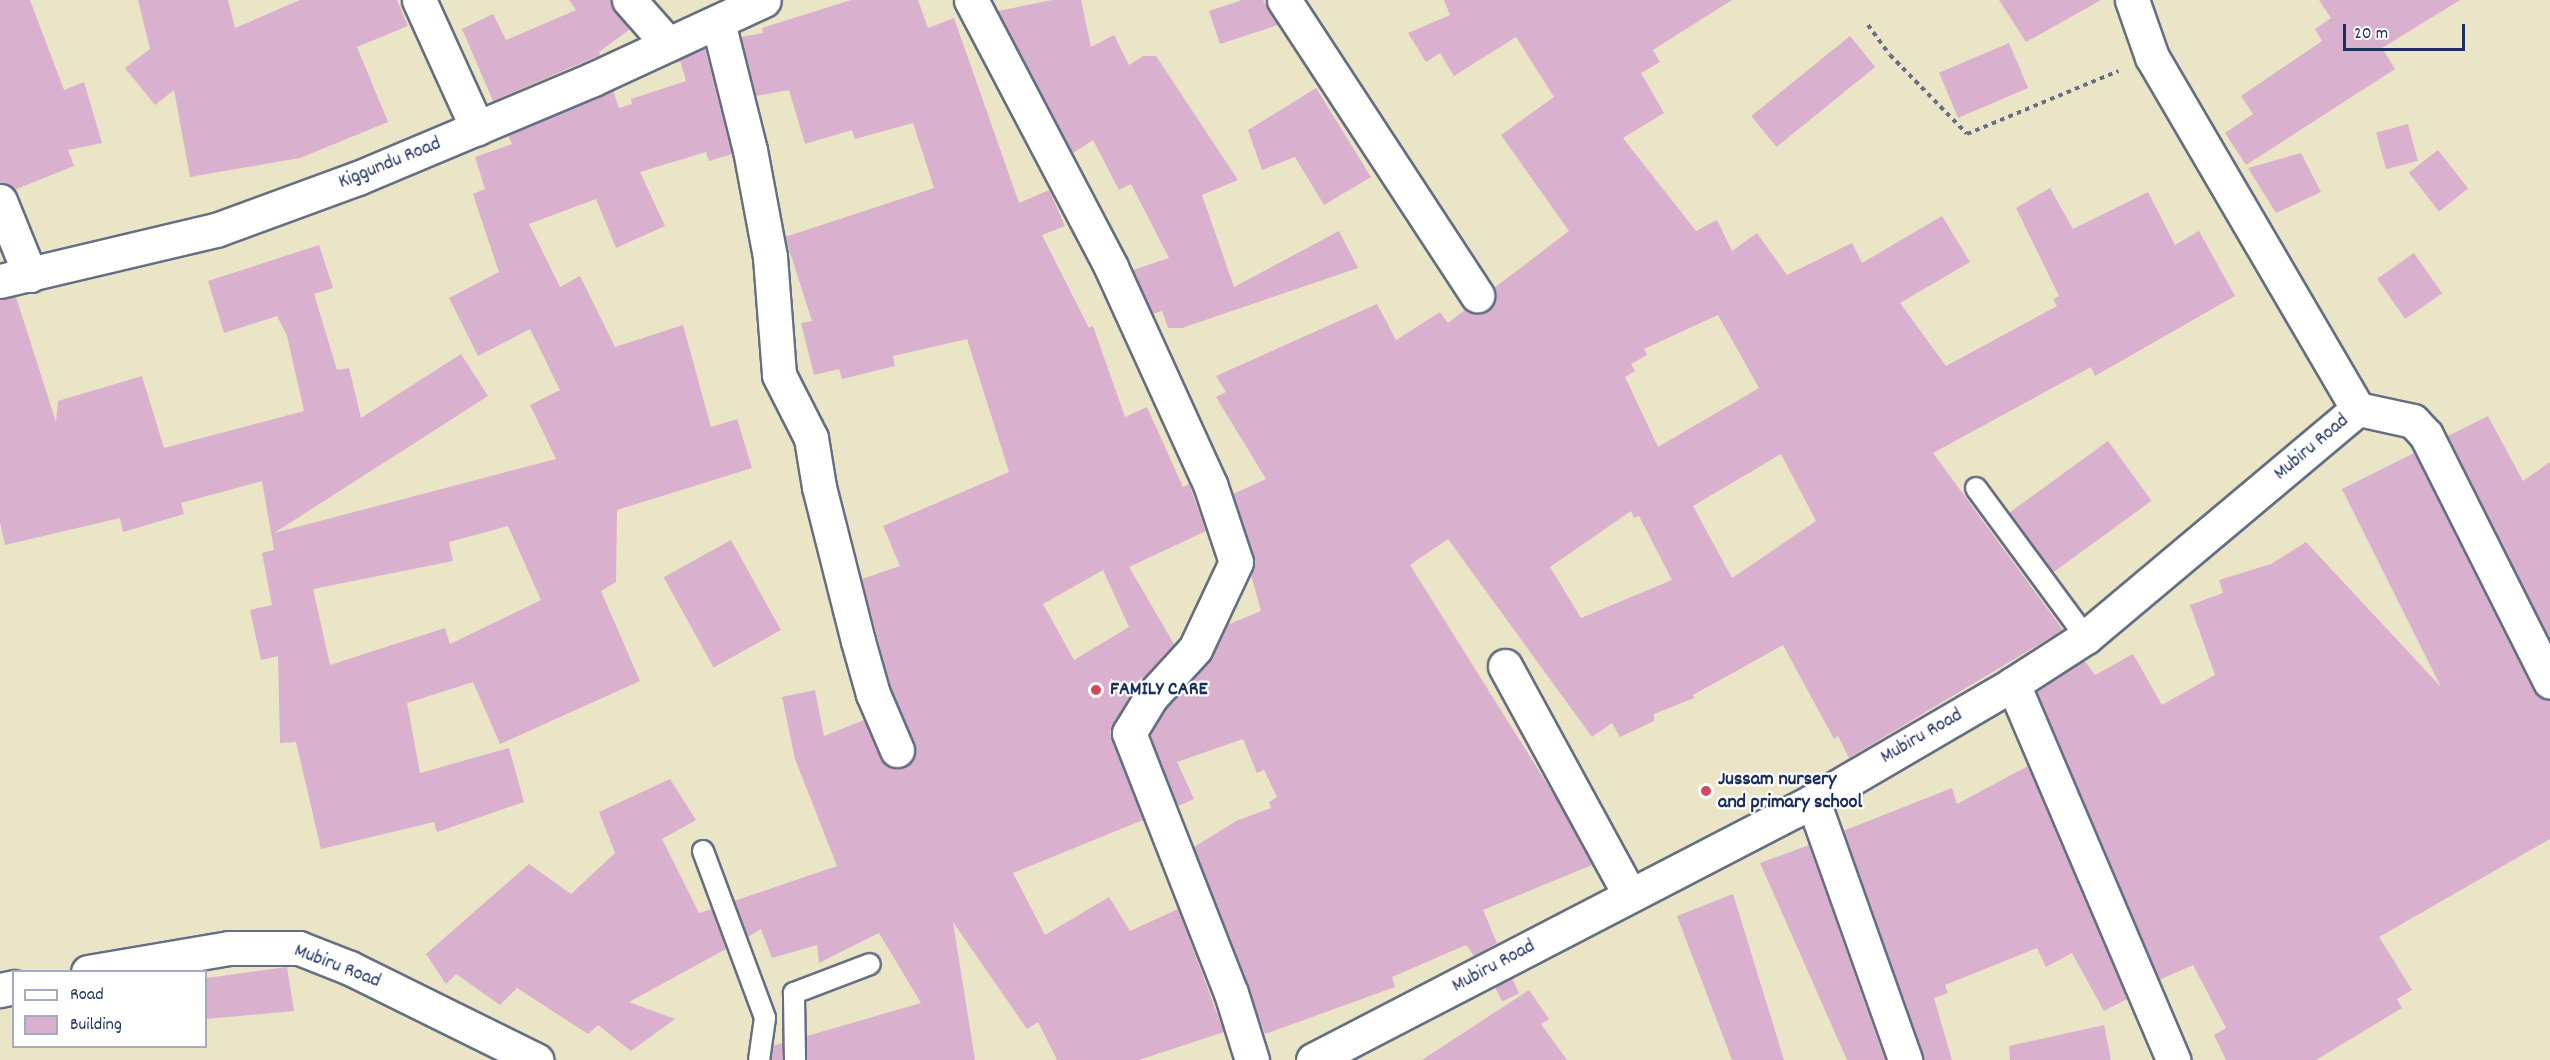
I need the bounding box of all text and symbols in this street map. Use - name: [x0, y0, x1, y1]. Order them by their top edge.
- scale bar: [2346, 12, 2468, 50]
- text: 20 m: [2354, 22, 2388, 47]
- street label: Kiggundu Road: [335, 133, 445, 195]
- street label: Mubiru Road: [2270, 410, 2354, 486]
- place label: FAMILY CARE: [1110, 678, 1207, 702]
- marker: FAMILY CARE: [1087, 681, 1105, 699]
- street label: Mubiru Road: [1877, 704, 1967, 770]
- place label: Jussam nursery and primary school: [1718, 768, 1862, 815]
- marker: Jussam nursery and primary school: [1699, 784, 1713, 798]
- street label: Mubiru Road: [1448, 935, 1540, 999]
- street label: Mubiru Road: [290, 940, 384, 994]
- legend: [12, 970, 207, 1048]
- text: Road: [70, 983, 104, 1008]
- text: Building: [70, 1013, 122, 1038]

